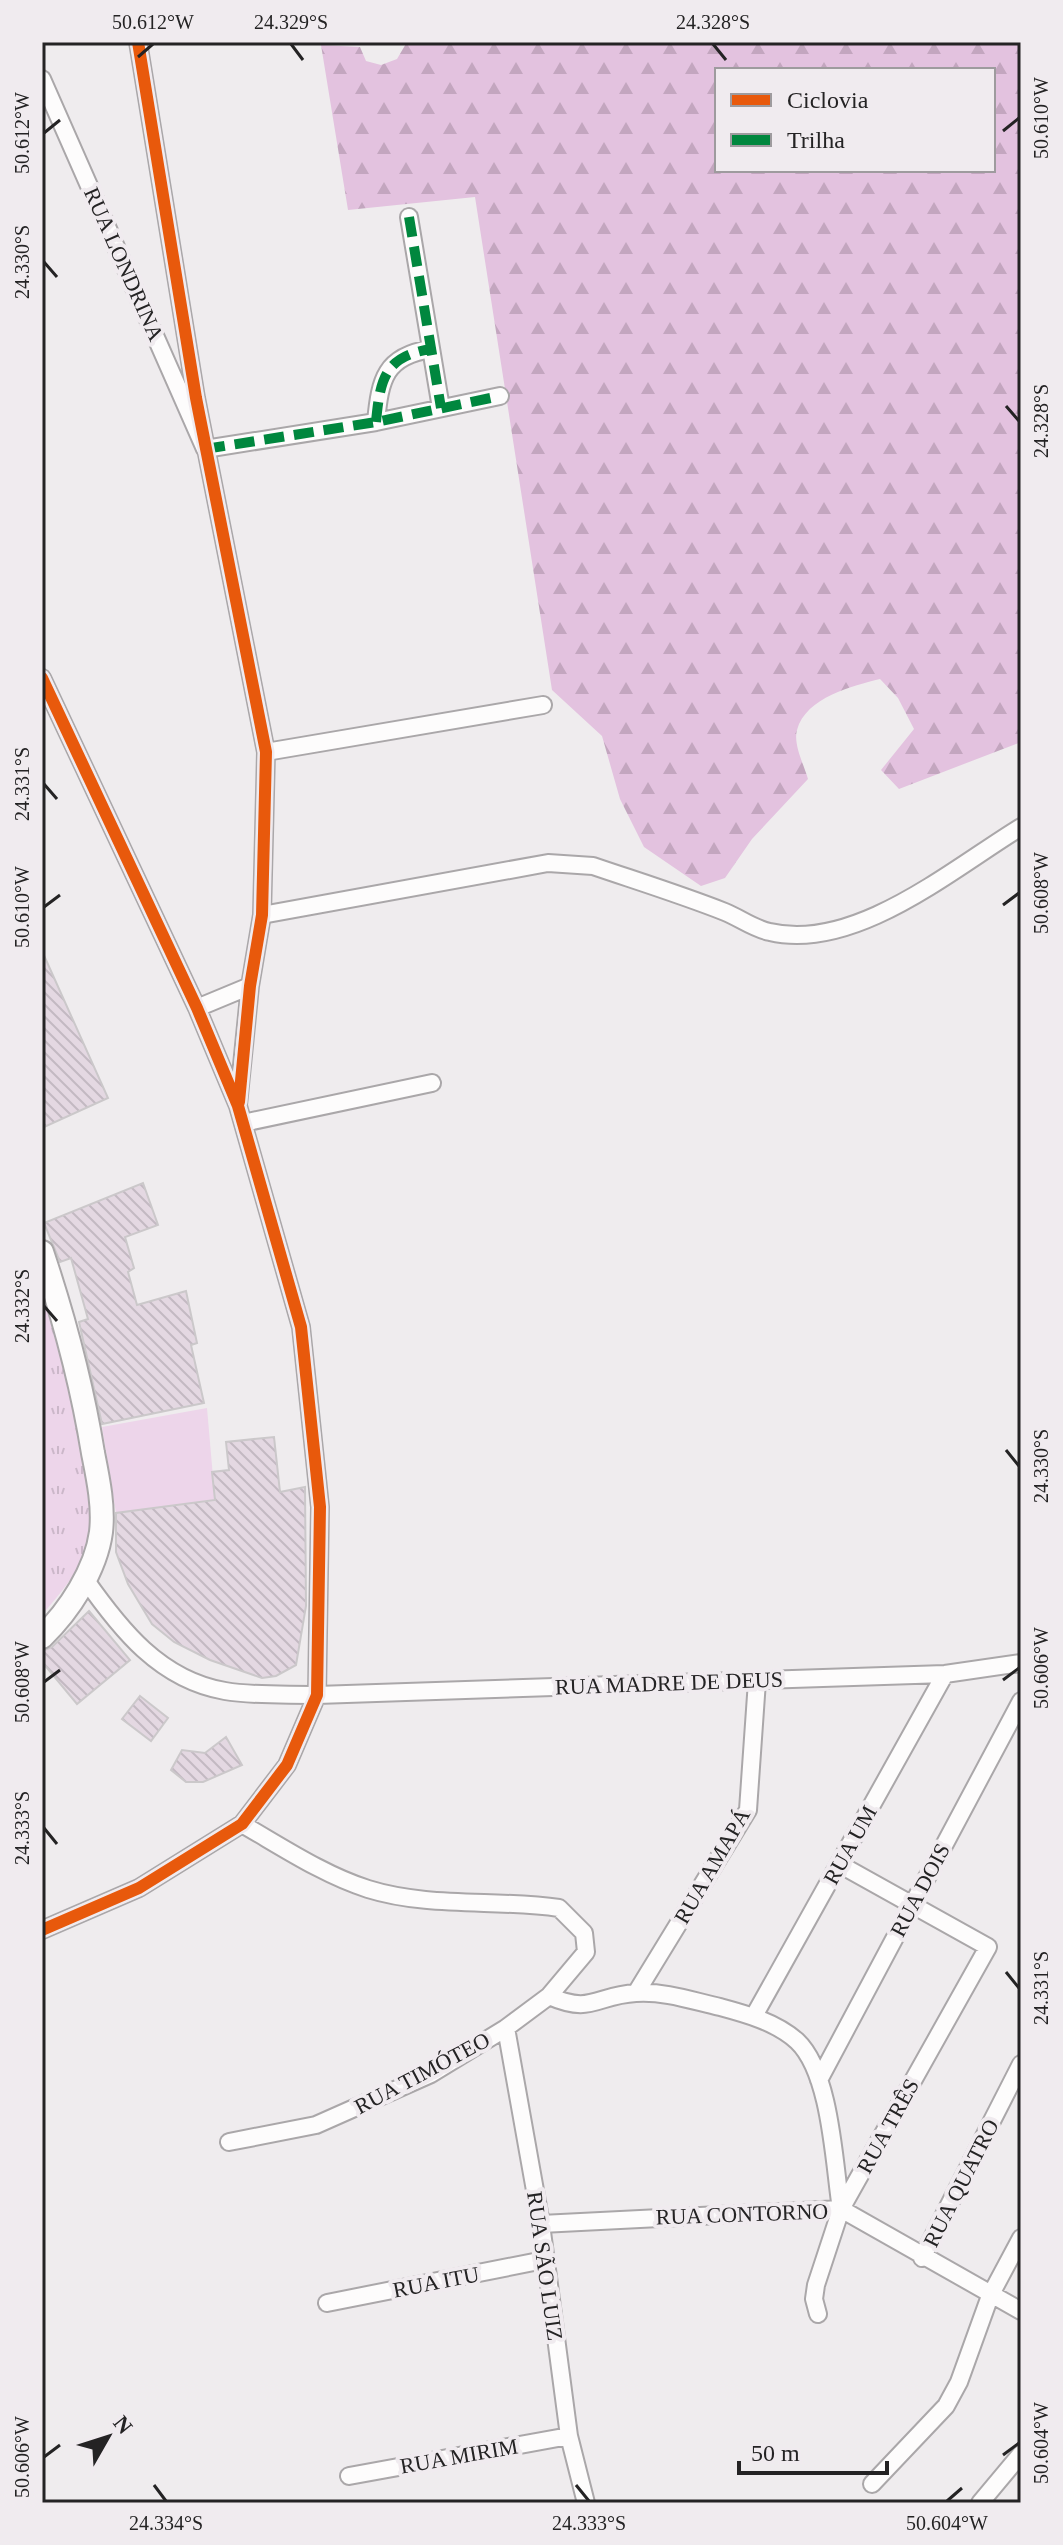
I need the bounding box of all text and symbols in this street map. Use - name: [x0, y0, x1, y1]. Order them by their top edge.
- text: 50.612°W: [112, 11, 194, 33]
- text: 24.329°S: [254, 11, 328, 33]
- text: 24.328°S: [676, 11, 750, 33]
- legend: [715, 68, 995, 172]
- text: 50.610°W: [1030, 77, 1052, 159]
- text: Ciclovia: [787, 87, 869, 113]
- text: 50.612°W: [11, 92, 33, 174]
- text: Trilha: [787, 127, 845, 153]
- street label: RUA LONDRINA: [79, 183, 169, 345]
- text: 24.330°S: [11, 225, 33, 299]
- text: 24.328°S: [1030, 384, 1052, 458]
- text: 24.331°S: [11, 747, 33, 821]
- text: 50.608°W: [1030, 852, 1052, 934]
- text: 50.610°W: [11, 866, 33, 948]
- text: 24.332°S: [11, 1269, 33, 1343]
- text: 24.330°S: [1030, 1429, 1052, 1503]
- text: 50.606°W: [1030, 1627, 1052, 1709]
- text: 50.608°W: [11, 1641, 33, 1723]
- street label: RUA MADRE DE DEUS: [555, 1667, 783, 1699]
- text: 24.333°S: [11, 1791, 33, 1865]
- street label: RUA UM: [818, 1801, 882, 1889]
- street label: RUA AMAPÁ: [669, 1804, 755, 1928]
- street label: RUA DOIS: [885, 1839, 955, 1941]
- text: 24.331°S: [1030, 1951, 1052, 2025]
- street label: RUA TIMÓTEO: [350, 2027, 494, 2119]
- street label: RUA TRÊS: [852, 2074, 924, 2178]
- street label: RUA QUATRO: [918, 2115, 1004, 2251]
- street label: RUA SÃO LUIZ: [522, 2190, 568, 2342]
- street label: RUA CONTORNO: [655, 2198, 829, 2230]
- street label: RUA ITU: [391, 2261, 481, 2303]
- north arrow: [68, 2397, 148, 2477]
- text: 50.604°W: [1030, 2402, 1052, 2484]
- text: N: [108, 2411, 138, 2439]
- text: 50.606°W: [11, 2416, 33, 2498]
- scale bar: [739, 2425, 887, 2475]
- street label: RUA MIRIM: [398, 2433, 520, 2479]
- text: 50 m: [751, 2440, 800, 2466]
- text: 24.334°S: [129, 2512, 203, 2534]
- text: 24.333°S: [552, 2512, 626, 2534]
- text: 50.604°W: [906, 2512, 988, 2534]

